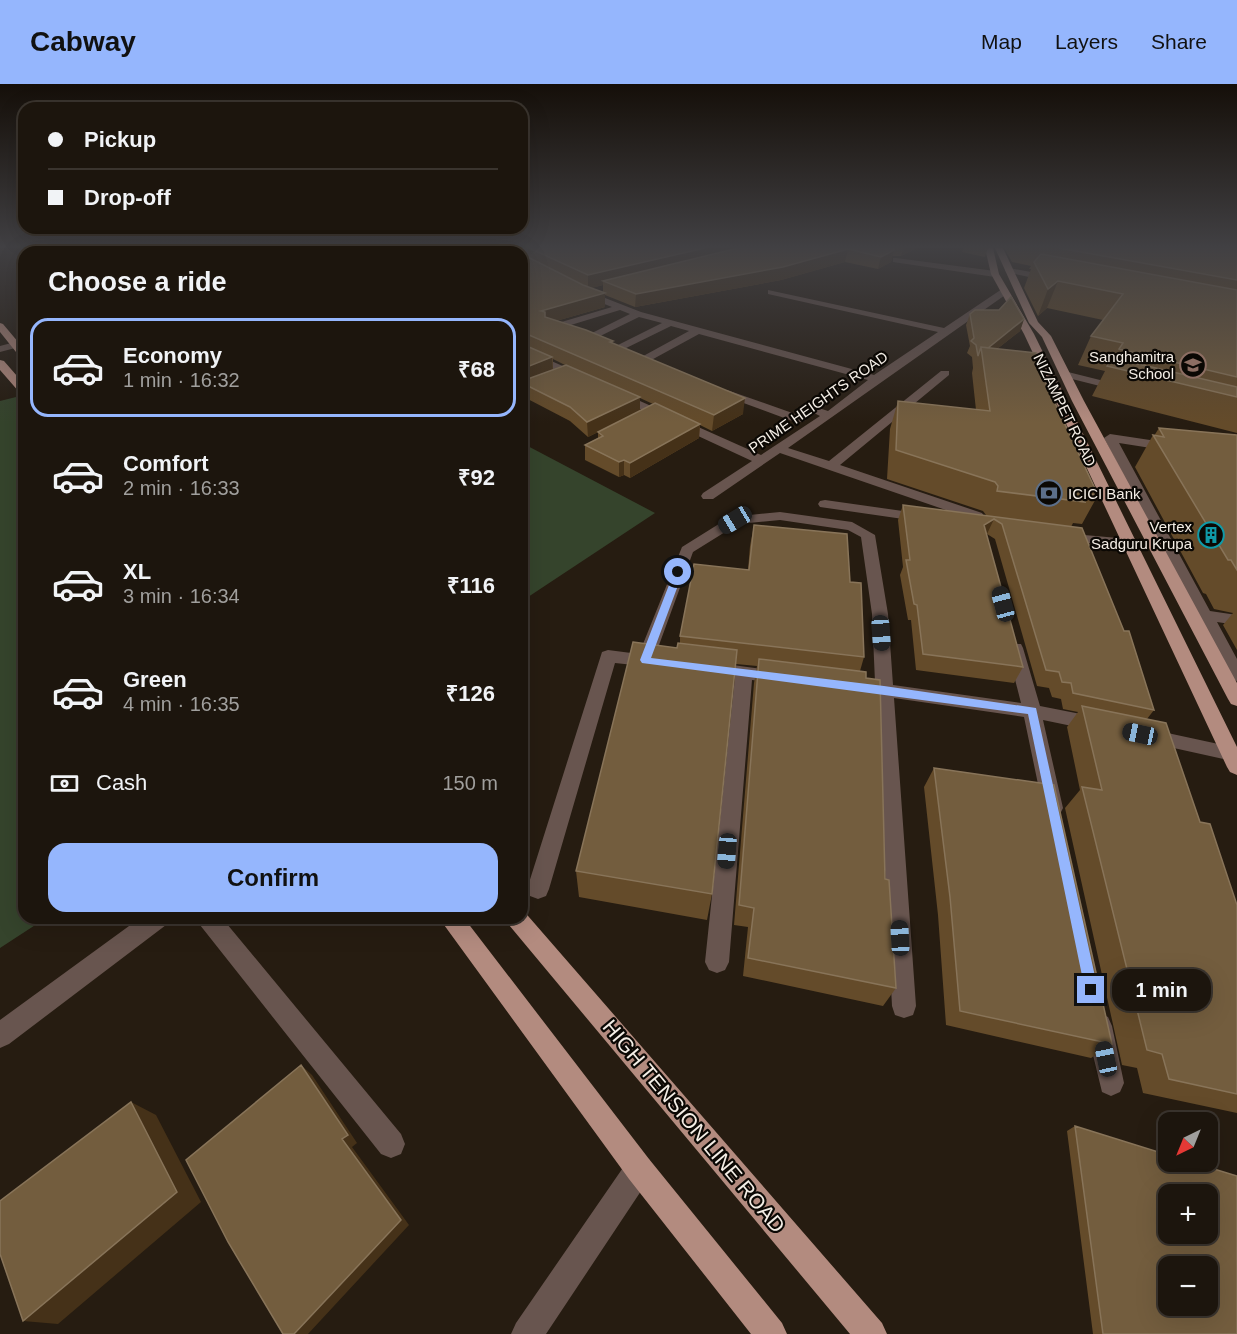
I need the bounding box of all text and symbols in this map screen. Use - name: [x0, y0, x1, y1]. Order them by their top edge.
- text: Cabway: [30, 26, 136, 57]
- text: Map: [981, 30, 1022, 53]
- text: Layers: [1055, 30, 1118, 53]
- text: Share: [1151, 30, 1207, 53]
- text: Pickup: [84, 127, 156, 152]
- text: Drop-off: [84, 185, 171, 210]
- text: Choose a ride: [48, 267, 227, 297]
- icon: car: [51, 341, 105, 395]
- text: Economy: [123, 343, 222, 368]
- street label: PRIME HEIGHTS ROAD: [745, 347, 891, 457]
- place label: Sanghamitra School: [1089, 348, 1175, 382]
- school or university icon: Sanghamitra School: [1178, 350, 1208, 380]
- street label: NIZAMPET ROAD: [1030, 351, 1100, 469]
- text: ₹68: [458, 357, 495, 382]
- text: 1 min · 16:32: [123, 369, 240, 391]
- icon: car: [51, 449, 105, 503]
- text: Comfort: [123, 451, 209, 476]
- text: ₹92: [458, 465, 495, 490]
- text: 2 min · 16:33: [123, 477, 240, 499]
- bank icon: ICICI Bank: [1034, 478, 1064, 508]
- place label: ICICI Bank: [1068, 485, 1141, 502]
- car: [715, 503, 755, 537]
- place label: Vertex Sadguru Krupa: [1091, 518, 1193, 552]
- building icon: Vertex Sadguru Krupa: [1196, 520, 1226, 550]
- icon: car: [51, 557, 105, 611]
- route start: [664, 558, 691, 585]
- text: XL: [123, 559, 151, 584]
- text: ₹116: [447, 573, 495, 598]
- car: [990, 584, 1016, 624]
- text: 3 min · 16:34: [123, 585, 240, 607]
- car: [871, 614, 891, 652]
- icon: car: [51, 665, 105, 719]
- text: Green: [123, 667, 187, 692]
- text: ₹126: [446, 681, 495, 706]
- text: 4 min · 16:35: [123, 693, 240, 715]
- car: [1121, 721, 1159, 747]
- icon: cash: [48, 767, 81, 800]
- text: Cash: [96, 770, 147, 795]
- text: 150 m: [442, 772, 498, 794]
- car: [716, 832, 738, 870]
- button: Confirm: [48, 843, 498, 912]
- car: [890, 920, 910, 956]
- callout: 1 min: [1112, 969, 1211, 1011]
- route end: [1077, 976, 1104, 1003]
- text: 1 min: [1135, 979, 1188, 1001]
- street label: HIGH TENSION LINE ROAD: [598, 1015, 790, 1237]
- car: [1093, 1040, 1119, 1078]
- north arrow: [1158, 1112, 1218, 1172]
- map controls: [1158, 1112, 1218, 1316]
- button: +: [1158, 1184, 1218, 1244]
- button: −: [1158, 1256, 1218, 1316]

